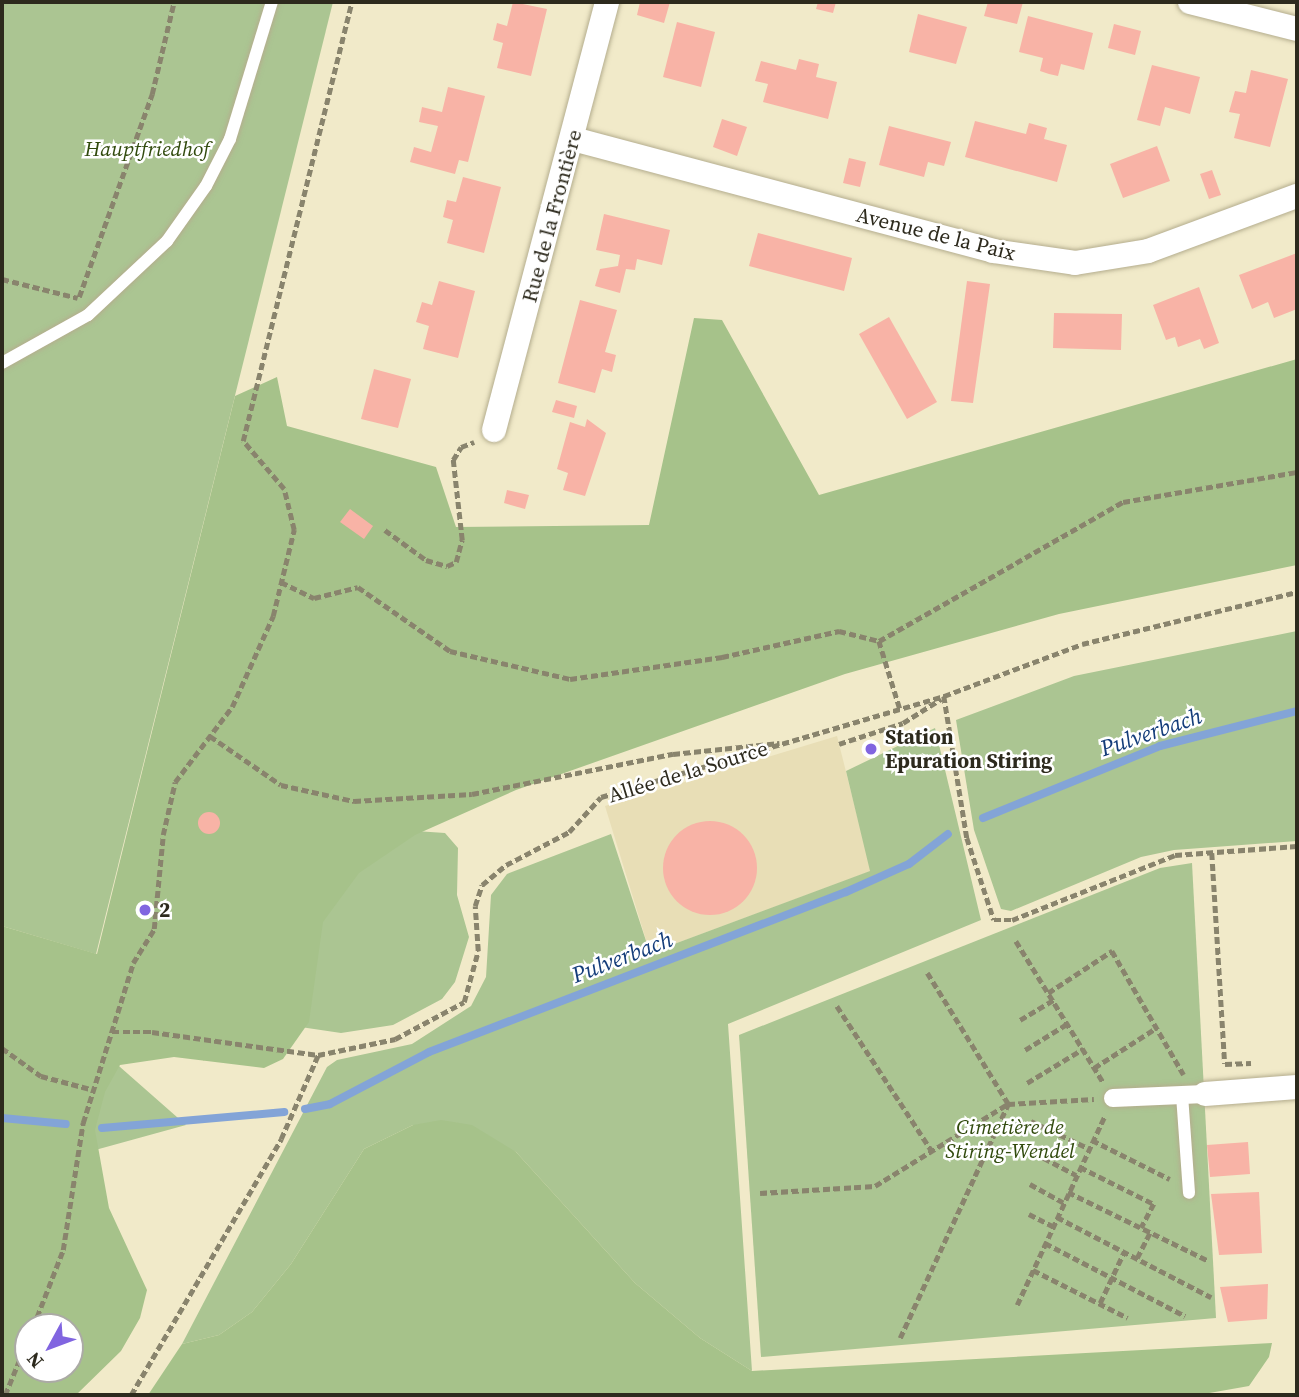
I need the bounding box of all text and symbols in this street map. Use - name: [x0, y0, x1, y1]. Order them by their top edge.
- street label: Rue de la Frontière: [517, 127, 587, 305]
- park label: Hauptfriedhof: [85, 136, 209, 162]
- street label: Avenue de la Paix: [854, 202, 1018, 266]
- water label: Pulverbach: [1097, 702, 1205, 762]
- place label: Station Epuration Stiring: [885, 724, 1052, 774]
- street label: Allée de la Source: [605, 736, 771, 808]
- marker: Station Epuration Stiring: [863, 741, 879, 757]
- place label: 2: [159, 897, 170, 923]
- marker: 2: [137, 902, 153, 918]
- water label: Pulverbach: [568, 925, 676, 989]
- park label: Cimetière de Stiring-Wendel: [945, 1114, 1075, 1164]
- north arrow: [14, 1313, 84, 1383]
- text: N: [20, 1347, 49, 1374]

